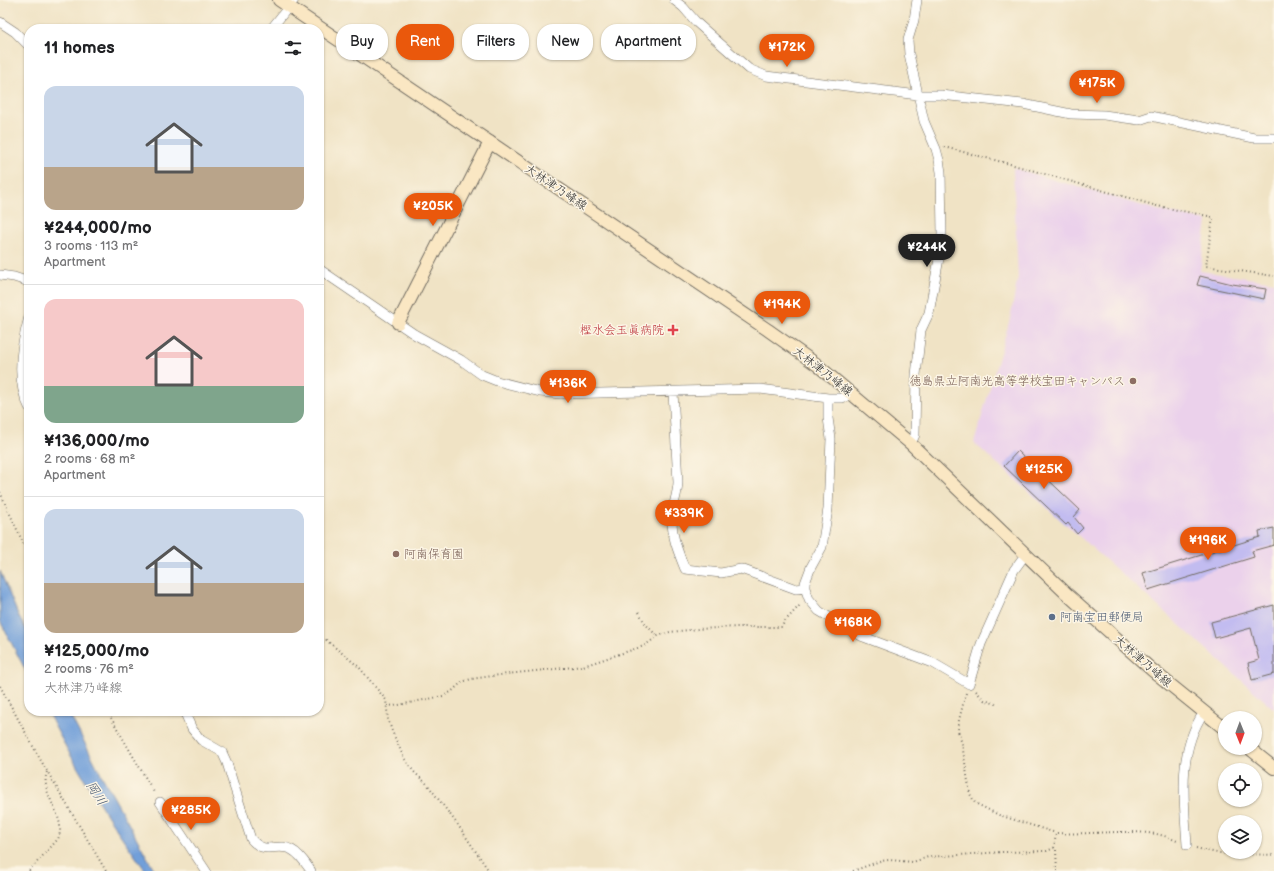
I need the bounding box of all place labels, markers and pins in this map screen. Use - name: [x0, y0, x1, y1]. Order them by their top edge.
- pin: ¥172K: [759, 34, 815, 68]
- pin: ¥175K: [1069, 70, 1125, 104]
- pin: ¥205K: [405, 193, 461, 227]
- pin: ¥244K: [899, 234, 955, 268]
- pin: ¥194K: [754, 291, 810, 325]
- place label: 樫水会玉眞病院: [580, 323, 664, 338]
- marker: 樫水会玉眞病院: [667, 324, 679, 336]
- pin: ¥136K: [540, 370, 596, 404]
- place label: 徳島県立阿南光高等学校宝田キャンパス: [909, 374, 1125, 389]
- marker: 徳島県立阿南光高等学校宝田キャンパス: [1128, 376, 1138, 386]
- pin: ¥125K: [1016, 456, 1072, 490]
- pin: ¥339K: [656, 500, 712, 534]
- pin: ¥196K: [1180, 527, 1236, 561]
- place label: 阿南保育園: [404, 547, 464, 562]
- marker: 阿南保育園: [391, 549, 401, 559]
- pin: ¥168K: [825, 609, 881, 643]
- place label: 阿南宝田郵便局: [1060, 610, 1144, 625]
- marker: 阿南宝田郵便局: [1047, 612, 1057, 622]
- pin: ¥285K: [163, 797, 219, 831]

